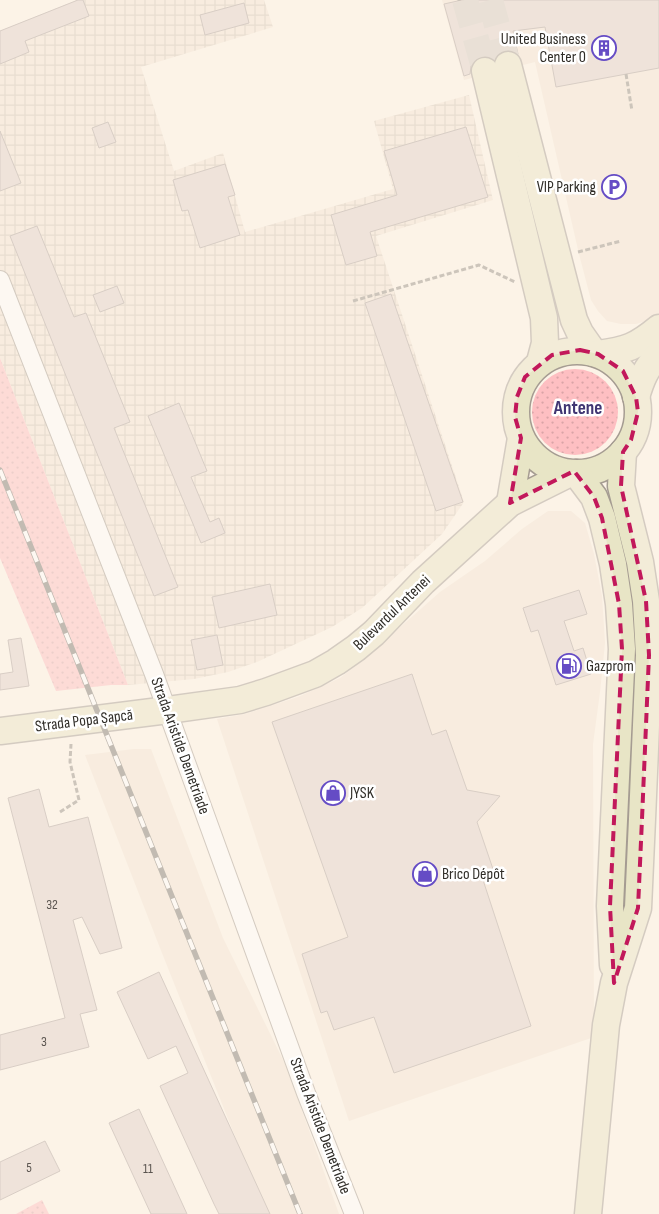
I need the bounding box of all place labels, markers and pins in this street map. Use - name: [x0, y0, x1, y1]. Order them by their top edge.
- place label: United Business Center 0: [501, 30, 586, 67]
- building icon: United Business Center 0: [591, 35, 617, 61]
- parking icon: VIP Parking: [601, 174, 627, 200]
- place label: VIP Parking: [537, 178, 596, 197]
- fuel station icon: Gazprom: [556, 653, 582, 679]
- place label: Gazprom: [586, 657, 634, 676]
- shop icon: JYSK: [320, 780, 346, 806]
- place label: JYSK: [349, 784, 375, 803]
- shop icon: Brico Dépôt: [412, 861, 438, 887]
- place label: Brico Dépôt: [442, 865, 505, 884]

